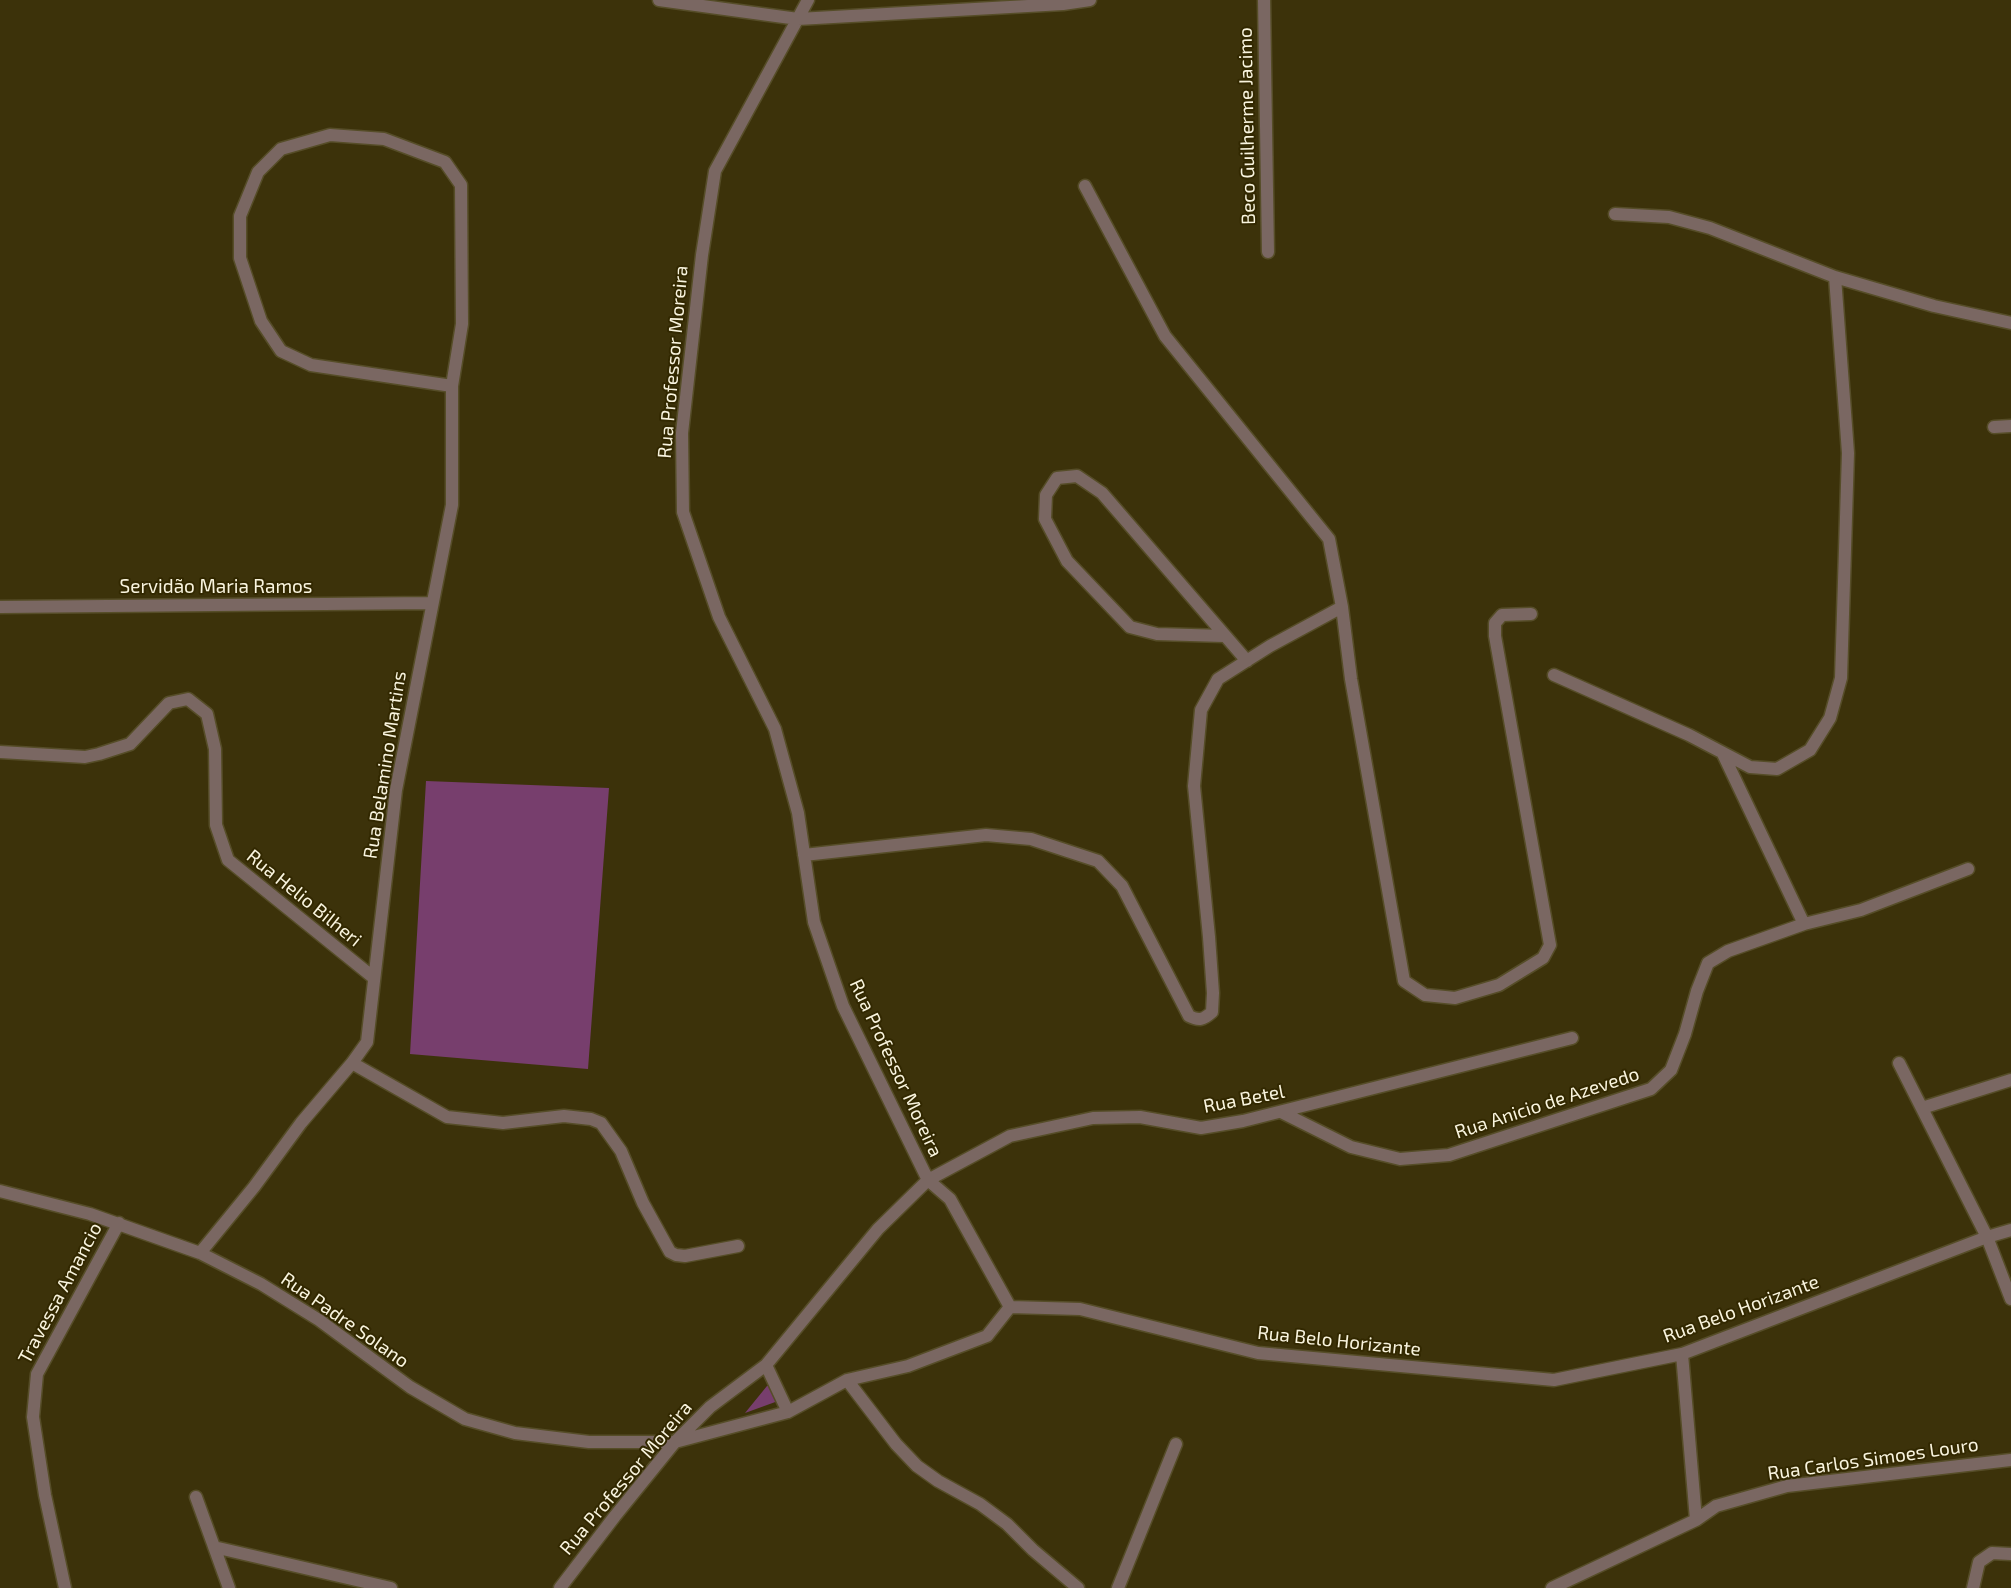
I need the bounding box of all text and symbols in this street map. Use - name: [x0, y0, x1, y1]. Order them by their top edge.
- street label: Beco Guilherme Jacimo: [1234, 27, 1260, 225]
- street label: Rua Professor Moreira: [653, 265, 693, 459]
- street label: Servidão Maria Ramos: [120, 576, 312, 598]
- street label: Rua Belamino Martins: [359, 669, 411, 861]
- street label: Rua Helio Bilheri: [242, 845, 366, 951]
- street label: Rua Professor Moreira: [845, 975, 947, 1161]
- street label: Rua Anicio de Azevedo: [1452, 1062, 1642, 1144]
- street label: Rua Betel: [1201, 1080, 1287, 1118]
- street label: Travessa Amancio: [13, 1219, 107, 1367]
- street label: Rua Padre Solano: [277, 1267, 413, 1373]
- street label: Rua Belo Horizante: [1660, 1270, 1822, 1348]
- street label: Rua Belo Horizante: [1256, 1321, 1422, 1361]
- street label: Rua Professor Moreira: [555, 1397, 697, 1559]
- street label: Rua Carlos Simoes Louro: [1766, 1433, 1980, 1485]

